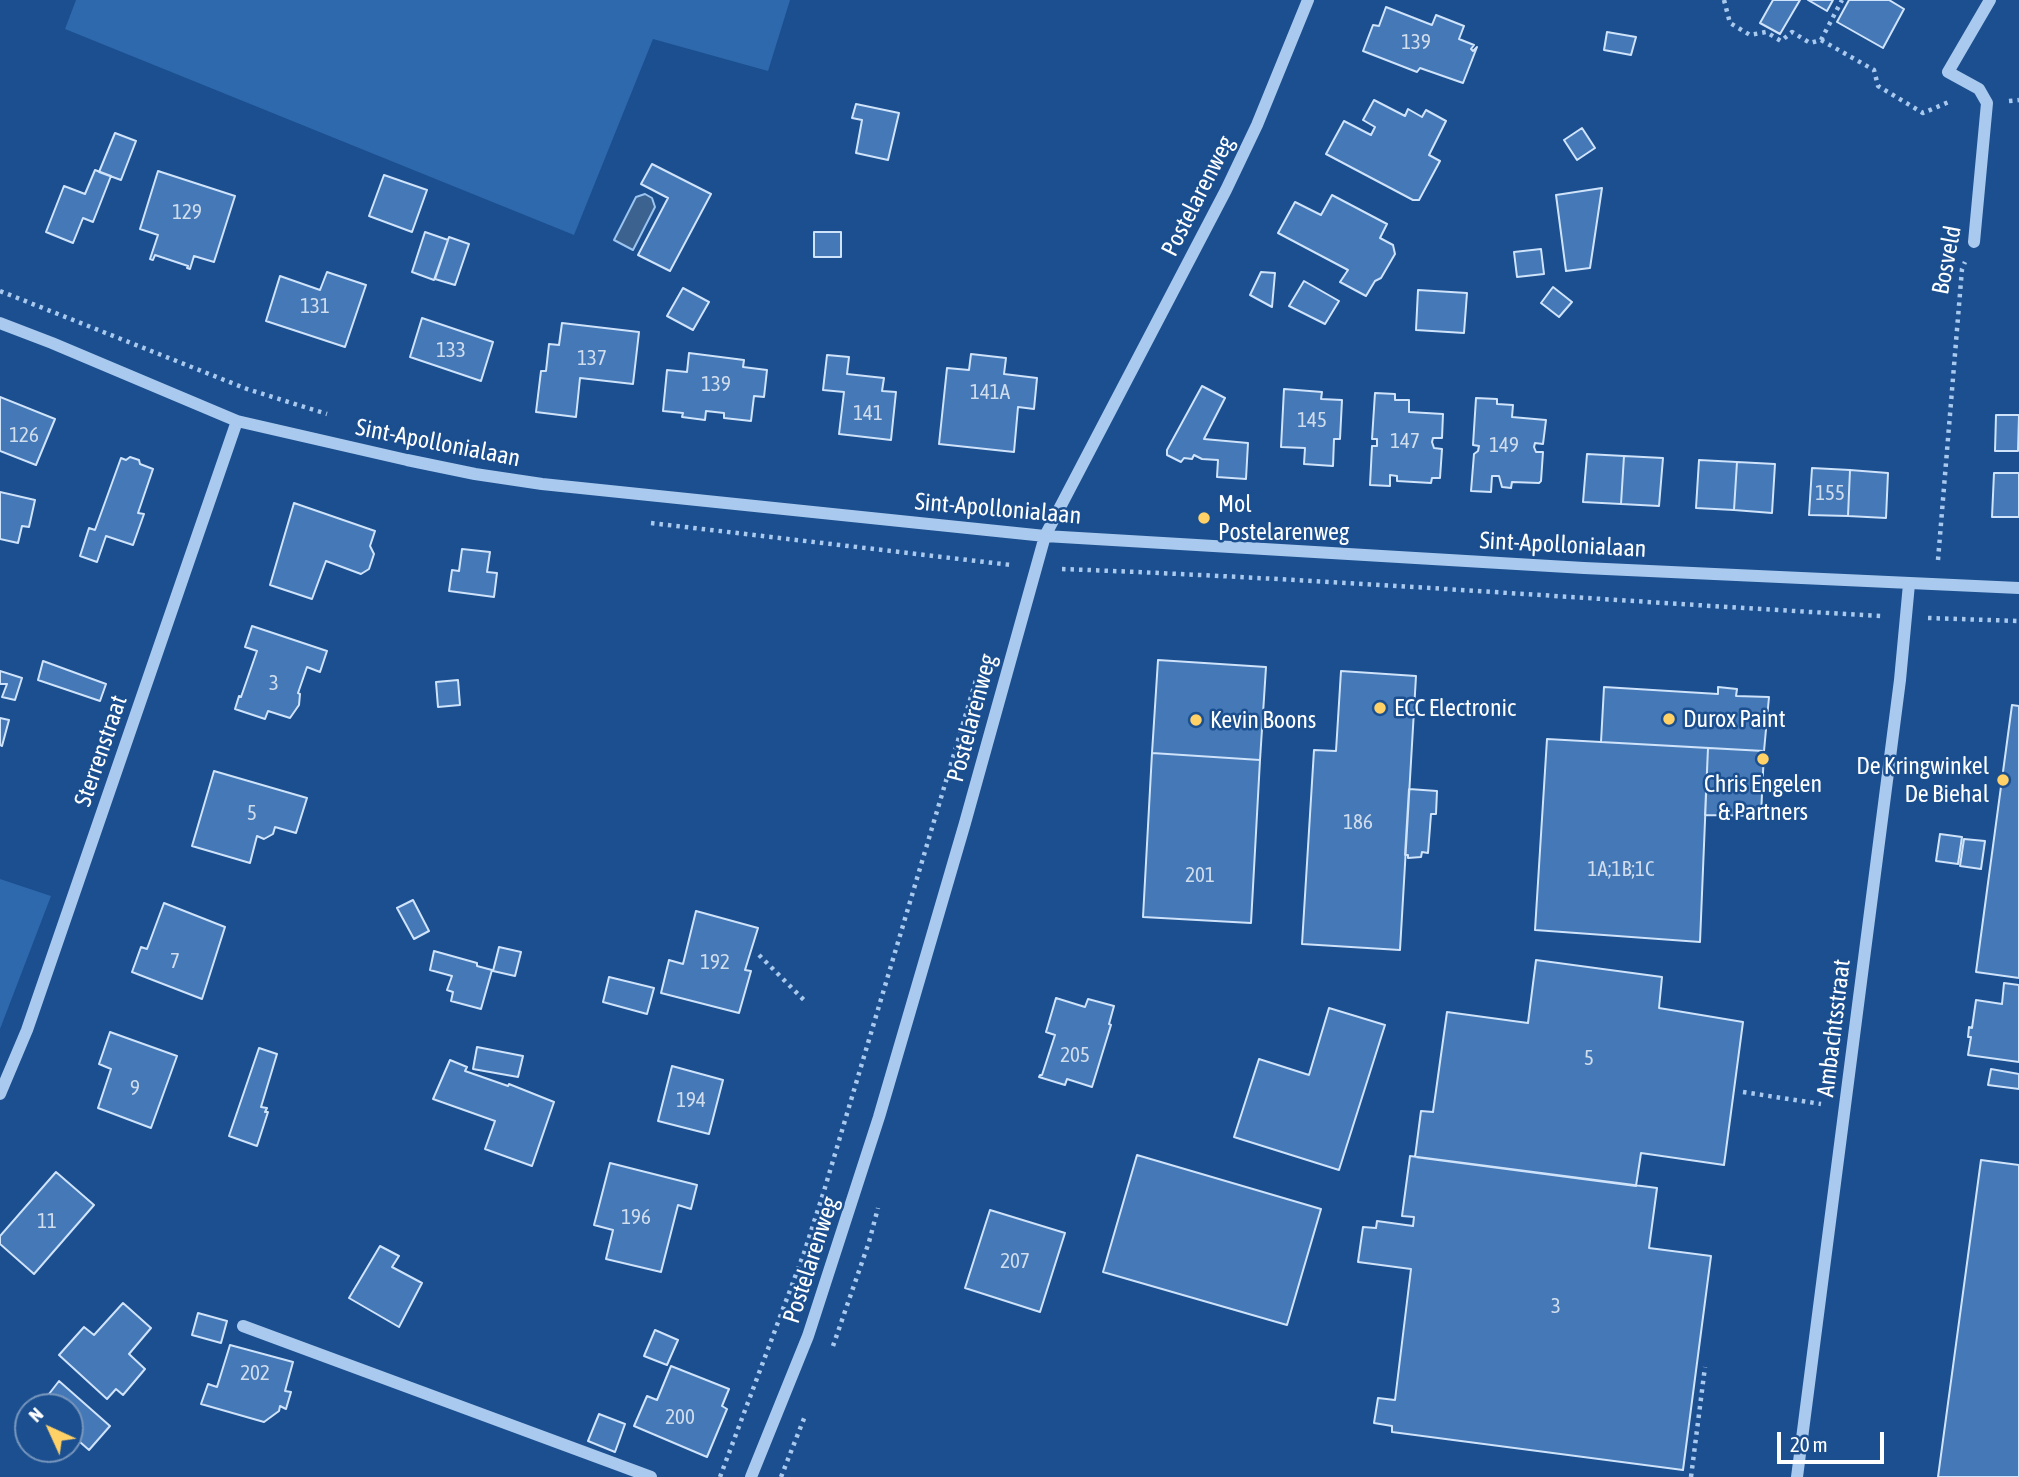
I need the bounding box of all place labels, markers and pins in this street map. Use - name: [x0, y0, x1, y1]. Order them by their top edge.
- place label: Mol Postelarenweg: [1218, 490, 1349, 546]
- marker: Mol Postelarenweg: [1196, 510, 1212, 526]
- place label: ECC Electronic: [1394, 694, 1516, 722]
- marker: ECC Electronic: [1372, 700, 1388, 716]
- place label: Durox Paint: [1683, 705, 1786, 733]
- place label: Kevin Boons: [1210, 706, 1316, 734]
- marker: Durox Paint: [1661, 711, 1677, 727]
- marker: Kevin Boons: [1188, 712, 1204, 728]
- marker: Chris Engelen & Partners: [1755, 751, 1771, 767]
- place label: De Kringwinkel De Biehal: [1856, 752, 1989, 808]
- place label: Chris Engelen & Partners: [1704, 770, 1822, 826]
- marker: De Kringwinkel De Biehal: [1995, 772, 2011, 788]

